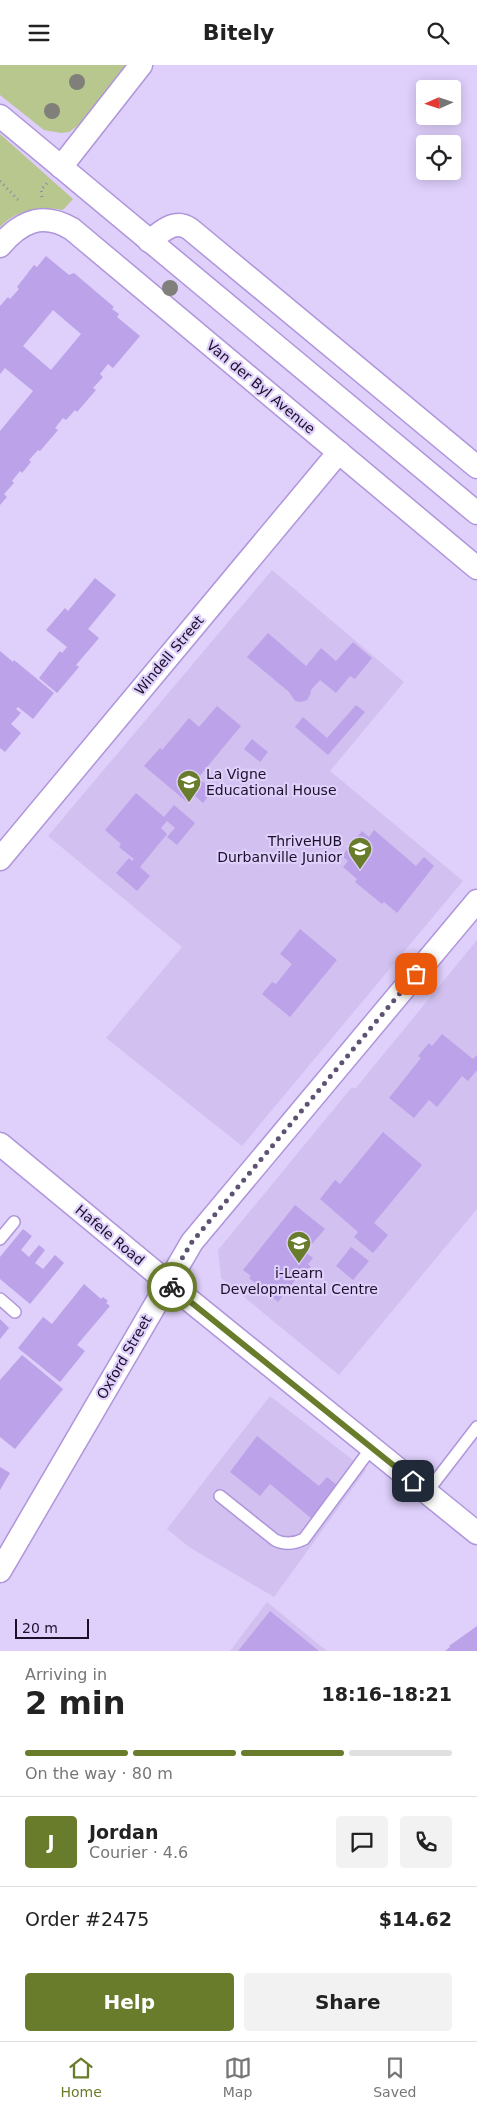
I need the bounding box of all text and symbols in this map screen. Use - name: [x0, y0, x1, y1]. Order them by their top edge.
- icon: menu: [25, 19, 53, 47]
- icon: search: [424, 19, 452, 47]
- text: Bitely: [203, 20, 274, 45]
- north arrow: [416, 80, 461, 125]
- map controls: [416, 80, 461, 180]
- button: locate: [416, 135, 461, 180]
- street label: Van der Byl Avenue: [204, 337, 318, 437]
- street label: Windell Street: [131, 612, 207, 698]
- place label: La Vigne Educational House: [206, 766, 337, 798]
- school or university icon: La Vigne Educational House: [176, 769, 202, 803]
- place label: ThriveHUB Durbanville Junior: [217, 833, 342, 865]
- school or university icon: ThriveHUB Durbanville Junior: [347, 836, 373, 870]
- pin: [395, 953, 437, 995]
- icon: bag: [402, 960, 430, 988]
- street label: Hafele Road: [72, 1202, 148, 1268]
- school or university icon: i-Learn Developmental Centre: [286, 1230, 312, 1264]
- courier: [147, 1262, 197, 1312]
- place label: i-Learn Developmental Centre: [220, 1265, 378, 1297]
- icon: bike: [158, 1273, 186, 1301]
- street label: Oxford Street: [94, 1312, 155, 1402]
- pin: [392, 1460, 434, 1502]
- icon: home: [399, 1467, 427, 1495]
- scale bar: [15, 1616, 89, 1639]
- text: 20 m: [22, 1620, 58, 1636]
- text: Arriving in: [25, 1665, 107, 1684]
- text: 18:16–18:21: [322, 1683, 452, 1705]
- text: 2 min: [25, 1684, 126, 1722]
- text: On the way · 80 m: [25, 1764, 173, 1783]
- button: chat: [336, 1816, 388, 1868]
- button: phone: [400, 1816, 452, 1868]
- text: Jordan: [89, 1821, 158, 1843]
- text: J: [47, 1831, 55, 1853]
- text: Courier · 4.6: [89, 1843, 188, 1862]
- text: Order #2475: [25, 1908, 149, 1930]
- text: $14.62: [379, 1908, 452, 1930]
- button: Help: [25, 1973, 234, 2031]
- button: Share: [244, 1973, 452, 2031]
- tab: Home: [60, 2054, 102, 2100]
- tab: Map: [223, 2054, 252, 2100]
- tab: Saved: [373, 2054, 417, 2100]

